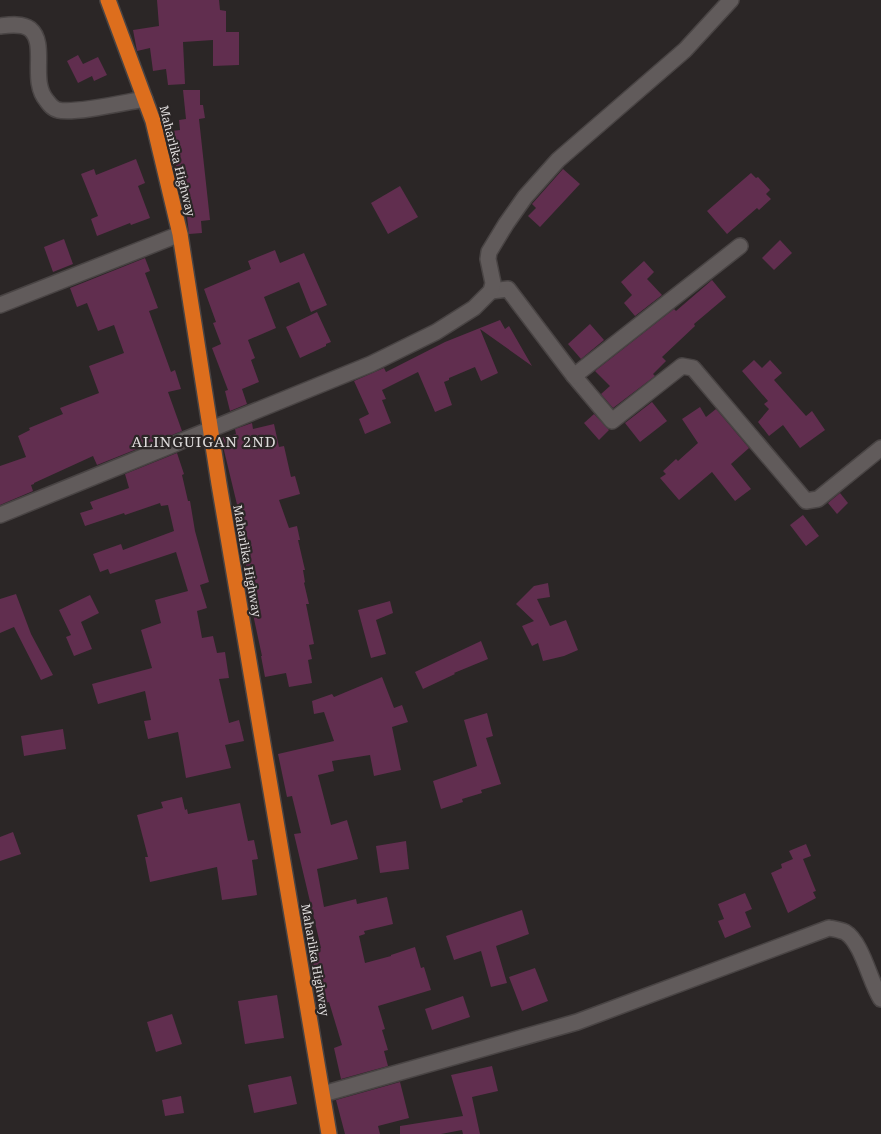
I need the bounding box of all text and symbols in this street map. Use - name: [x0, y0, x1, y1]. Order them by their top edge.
- street label: Maharlika Highway: [155, 104, 200, 218]
- district label: ALINGUIGAN 2ND: [131, 431, 277, 451]
- street label: Maharlika Highway: [229, 504, 266, 619]
- street label: Maharlika Highway: [297, 903, 334, 1018]

